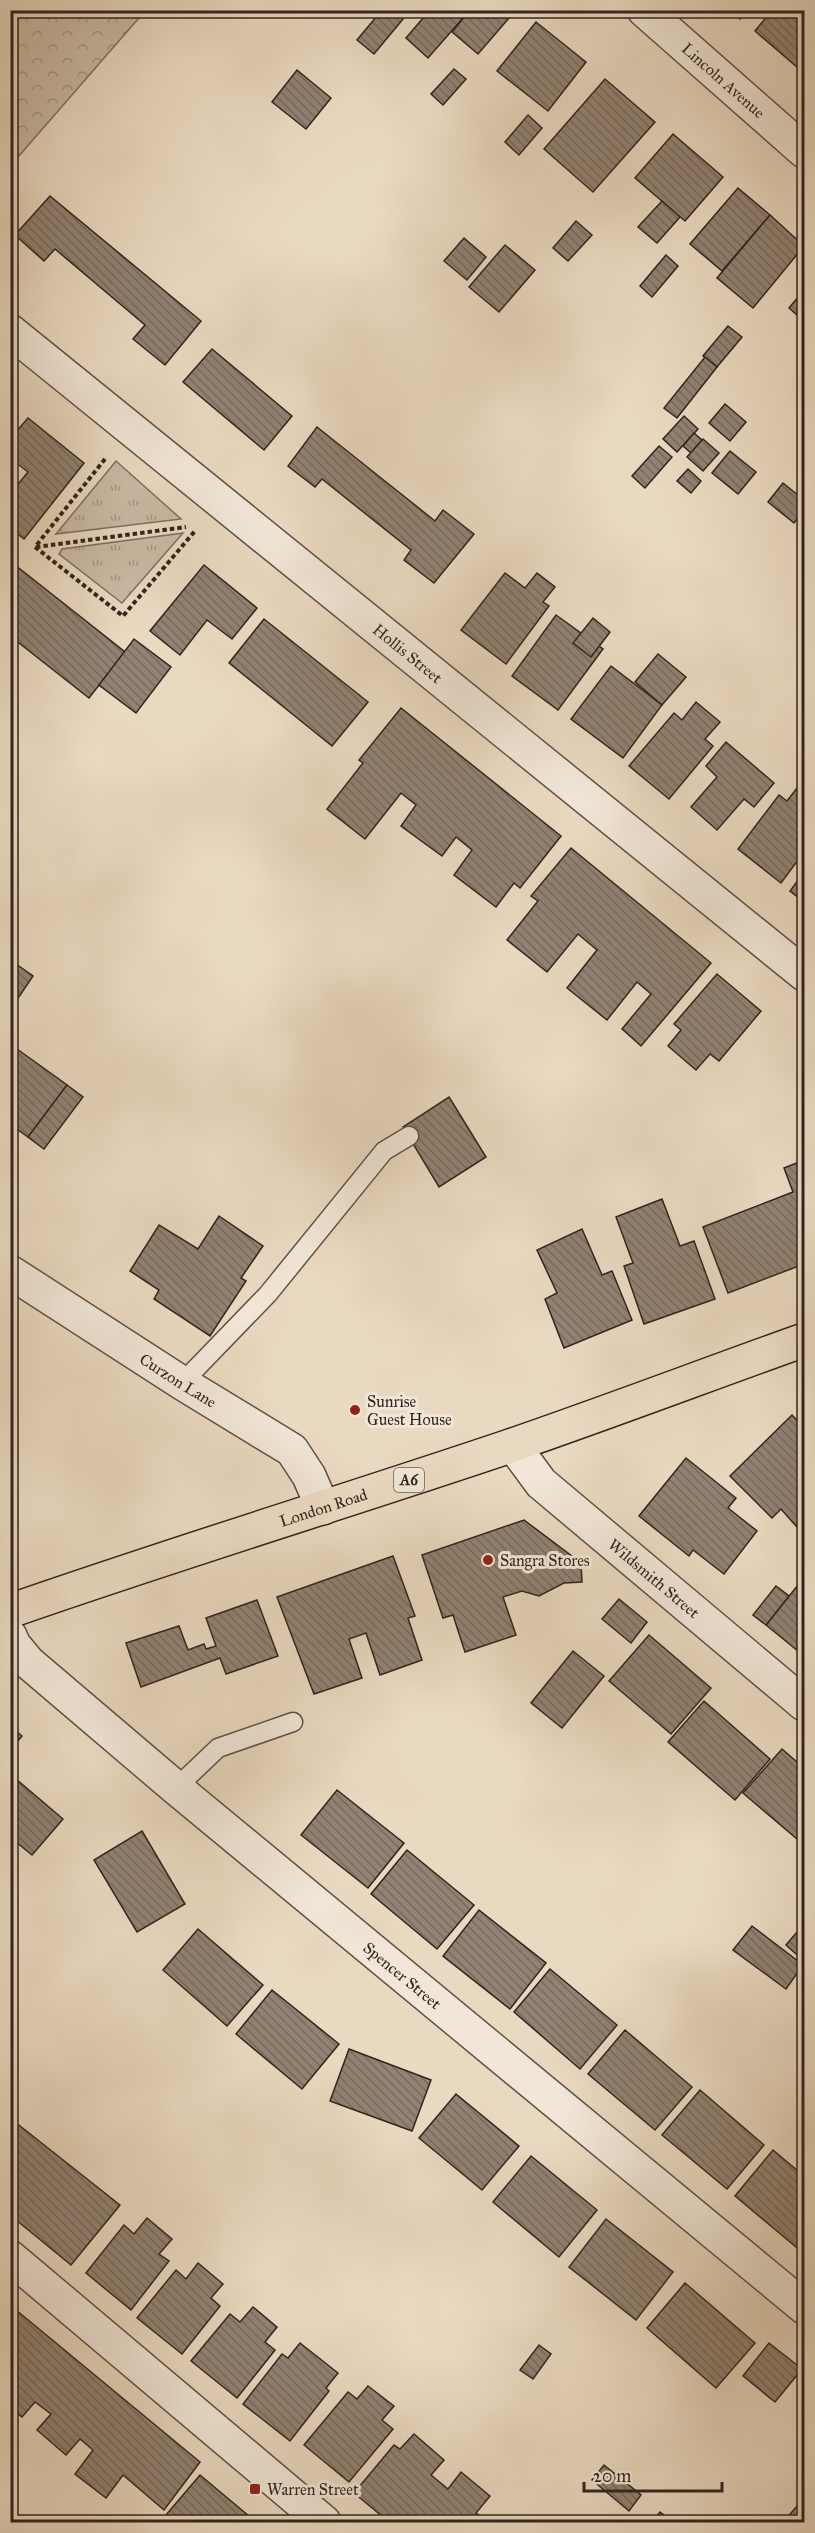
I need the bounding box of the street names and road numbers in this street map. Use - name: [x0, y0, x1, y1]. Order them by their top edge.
- street label: Lincoln Avenue: [678, 38, 769, 122]
- street label: Hollis Street: [369, 619, 447, 687]
- street label: Curzon Lane: [136, 1349, 220, 1411]
- road number: A6: [394, 1468, 424, 1492]
- street label: London Road: [277, 1484, 370, 1530]
- street label: Wildsmith Street: [605, 1534, 704, 1622]
- street label: Spencer Street: [360, 1937, 445, 2013]

